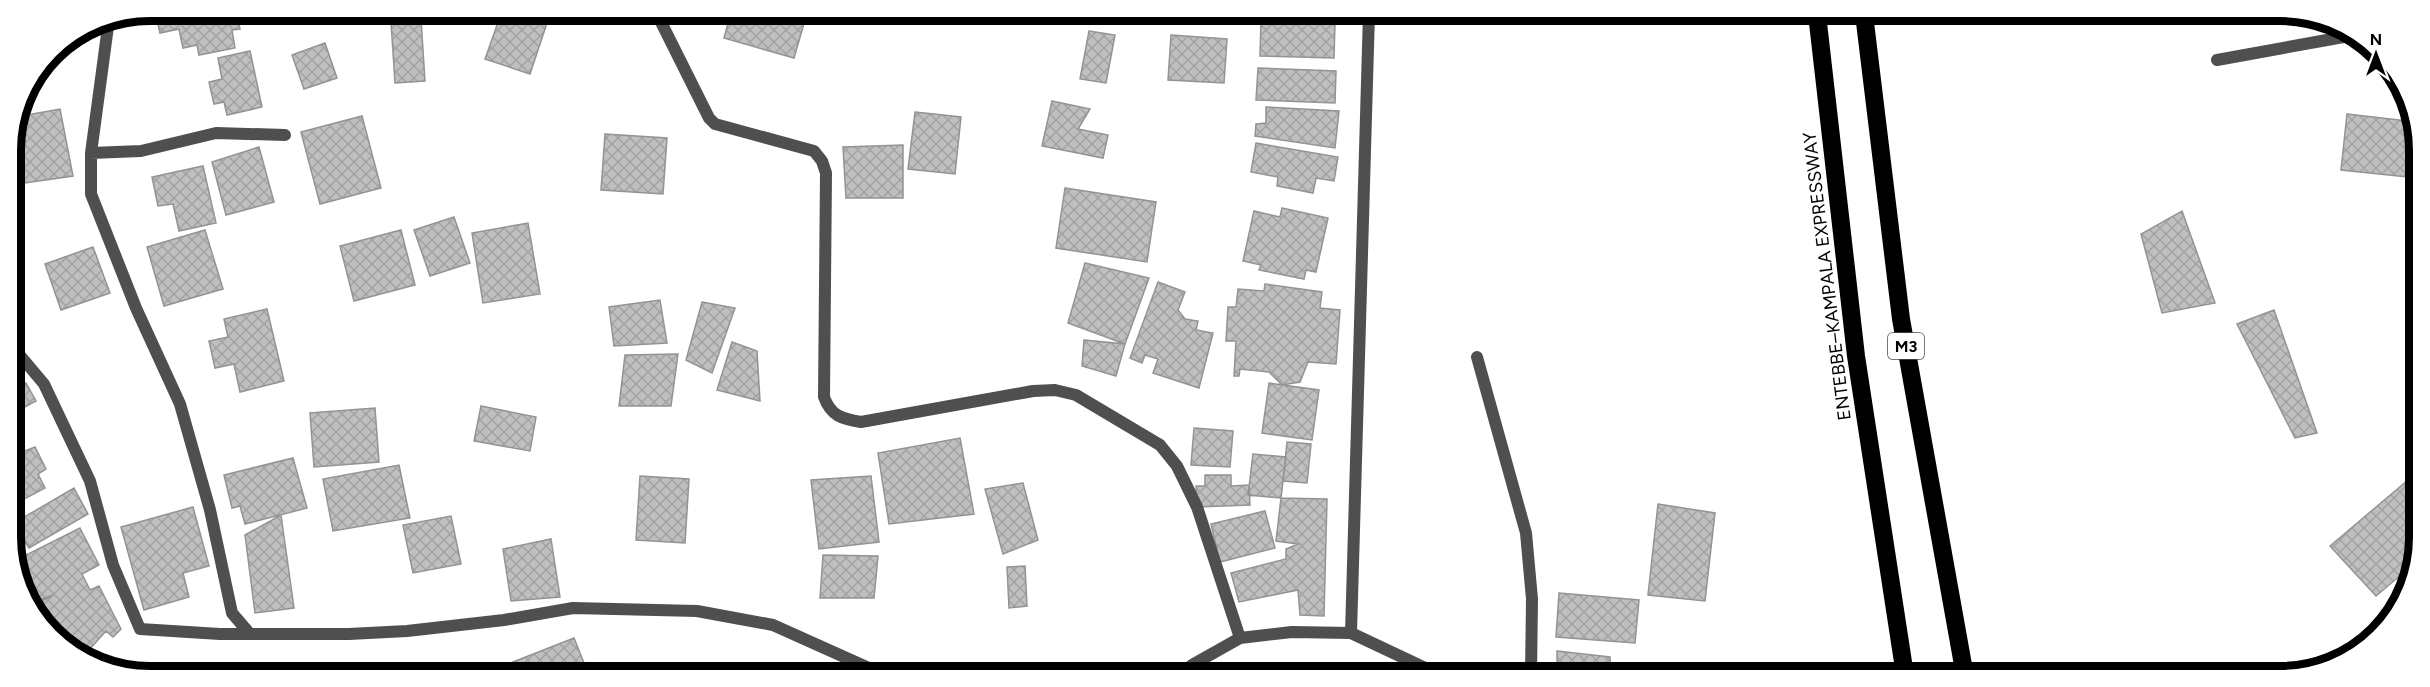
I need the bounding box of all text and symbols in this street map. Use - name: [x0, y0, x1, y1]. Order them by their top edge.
- north arrow: [2346, 24, 2406, 84]
- text: N: [2370, 30, 2382, 49]
- street label: ENTEBBE–KAMPALA EXPRESSWAY: [1798, 130, 1856, 421]
- road number: M3: [1888, 333, 1924, 359]

